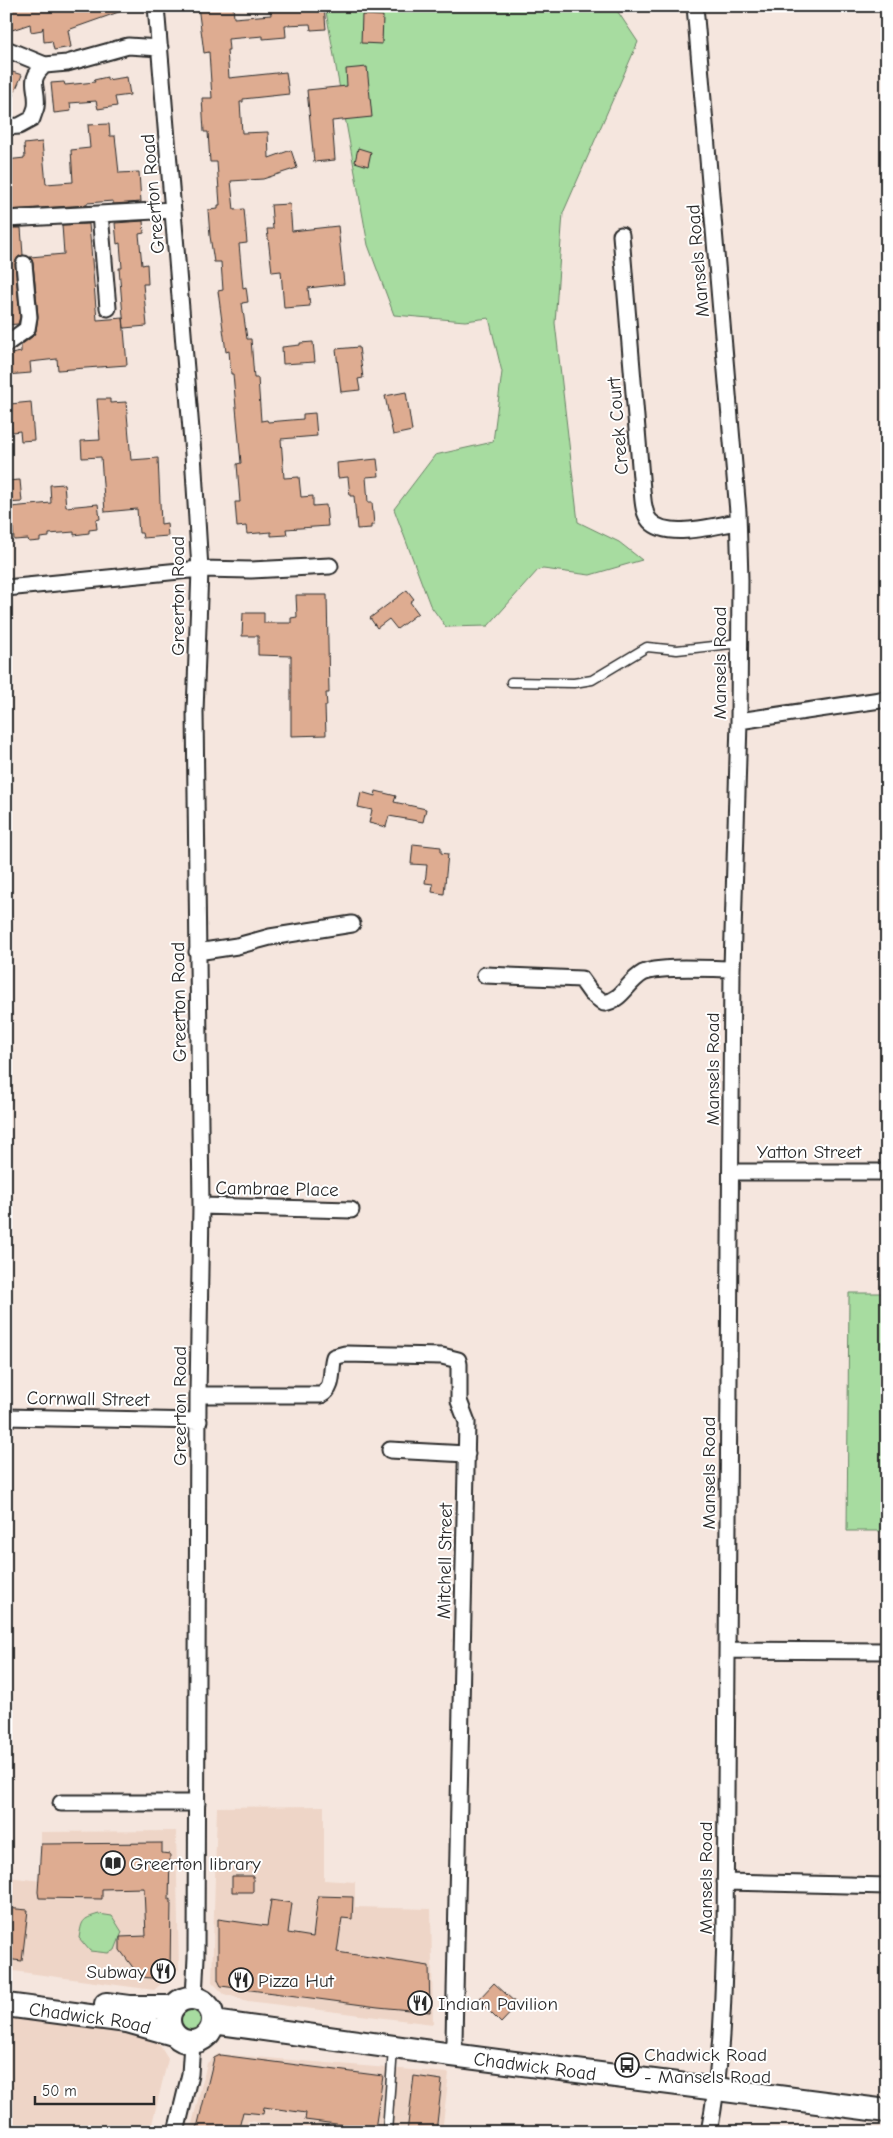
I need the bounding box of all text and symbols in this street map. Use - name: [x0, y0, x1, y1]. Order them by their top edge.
- street label: Greerton Road: [137, 133, 169, 255]
- street label: Mansels Road: [682, 204, 714, 318]
- street label: Creek Court: [603, 376, 633, 476]
- street label: Greerton Road: [167, 536, 189, 656]
- street label: Mansels Road: [709, 606, 731, 720]
- street label: Greerton Road: [167, 942, 191, 1062]
- street label: Mansels Road: [702, 1012, 724, 1126]
- street label: Yatton Street: [757, 1141, 862, 1163]
- street label: Cambrae Place: [215, 1177, 339, 1201]
- street label: Greerton Road: [169, 1346, 191, 1466]
- street label: Cornwall Street: [26, 1387, 150, 1411]
- street label: Mansels Road: [698, 1416, 720, 1530]
- street label: Mitchell Street: [433, 1502, 457, 1619]
- street label: Mansels Road: [695, 1821, 717, 1935]
- library icon: Greerton library: [100, 1850, 126, 1876]
- place label: Greerton library: [130, 1853, 261, 1875]
- restaurant icon: Subway: [150, 1958, 176, 1984]
- place label: Subway: [86, 1961, 147, 1983]
- restaurant icon: Pizza Hut: [228, 1967, 254, 1993]
- place label: Pizza Hut: [258, 1970, 335, 1992]
- restaurant icon: Indian Pavilion: [407, 1990, 433, 2016]
- place label: Indian Pavilion: [438, 1993, 558, 2015]
- street label: Chadwick Road: [28, 1998, 153, 2039]
- place label: Chadwick Road - Mansels Road: [644, 2044, 771, 2088]
- street label: Chadwick Road: [472, 2048, 597, 2085]
- bus stop icon: Chadwick Road - Mansels Road: [614, 2052, 640, 2078]
- scale bar: [35, 2073, 154, 2105]
- text: 50 m: [42, 2082, 77, 2100]

